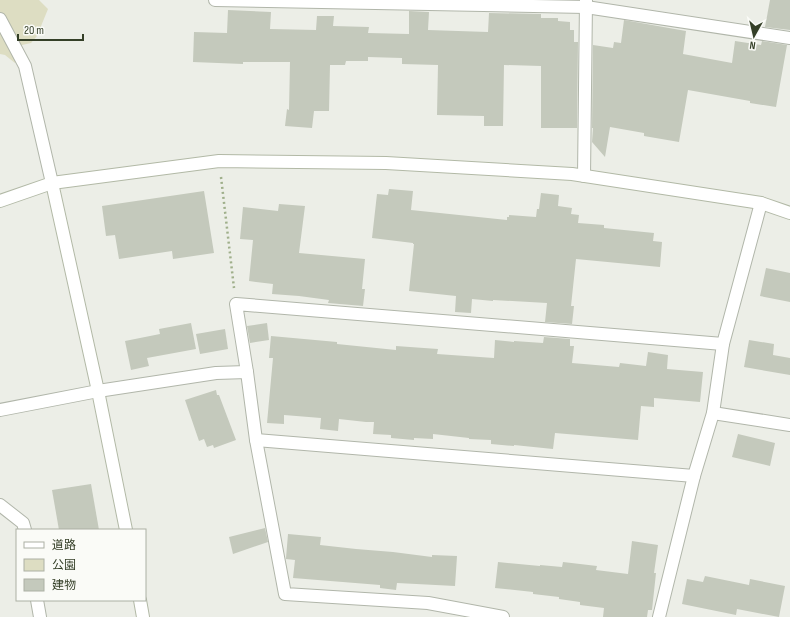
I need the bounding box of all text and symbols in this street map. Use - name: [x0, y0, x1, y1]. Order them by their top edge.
- scale bar: [18, 16, 83, 42]
- north arrow: [734, 16, 774, 56]
- text: 20 m: [24, 23, 44, 38]
- text: N: [749, 39, 756, 52]
- legend: [16, 529, 146, 601]
- text: 道路: [52, 538, 76, 553]
- text: 公園: [52, 558, 76, 573]
- text: 建物: [52, 578, 76, 593]

